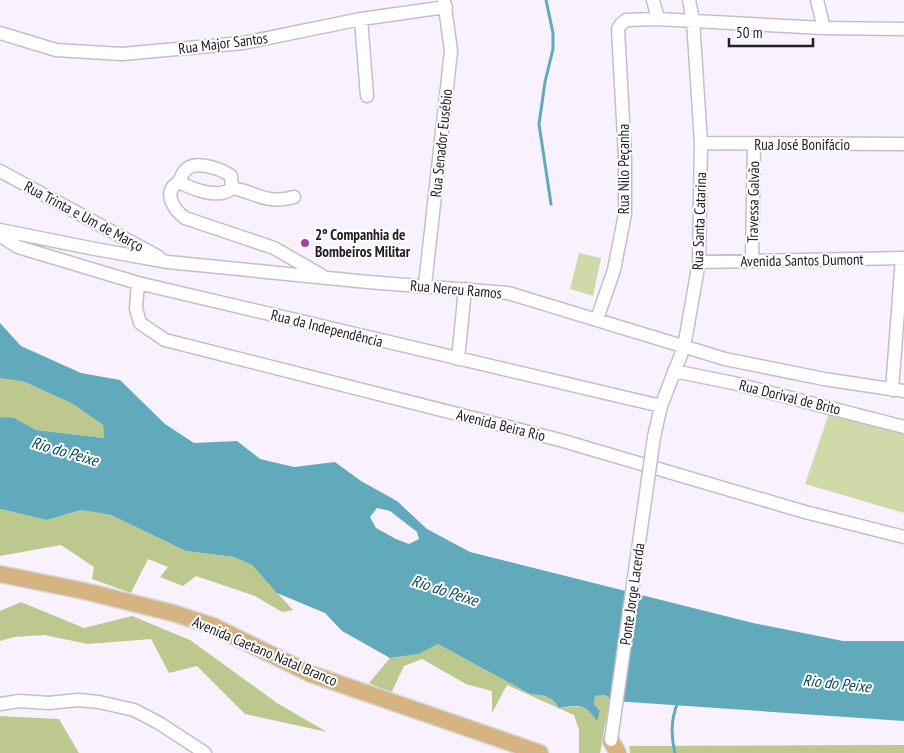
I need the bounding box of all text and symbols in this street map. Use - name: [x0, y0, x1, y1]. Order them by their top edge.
- scale bar: [729, 15, 813, 47]
- text: 50 m: [736, 23, 762, 42]
- street label: Rua Major Santos: [177, 28, 269, 58]
- street label: Rua Senador Eusébio: [426, 88, 456, 198]
- street label: Rua Nilo Peçanha: [614, 124, 633, 214]
- street label: Rua José Bonifácio: [754, 135, 850, 154]
- street label: Travessa Galvão: [743, 161, 763, 243]
- street label: Rua Santa Catarina: [688, 172, 710, 270]
- street label: Rua Trinta e Um de Março: [21, 177, 147, 255]
- place label: 2º Companhia de Bombeiros Militar: [315, 225, 411, 261]
- marker: 2º Companhia de Bombeiros Militar: [299, 237, 311, 249]
- street label: Avenida Santos Dumont: [740, 249, 864, 271]
- street label: Rua Nereu Ramos: [410, 276, 502, 302]
- street label: Rua da Independência: [269, 305, 385, 351]
- street label: Rua Dorival de Brito: [737, 375, 843, 419]
- street label: Avenida Beira Rio: [455, 405, 547, 445]
- water label: Rio do Peixe: [29, 432, 102, 470]
- street label: Ponte Jorge Lacerda: [615, 542, 649, 646]
- water label: Rio do Peixe: [409, 570, 482, 611]
- street label: Avenida Caetano Natal Branco: [190, 612, 340, 690]
- water label: Rio do Peixe: [802, 669, 873, 697]

